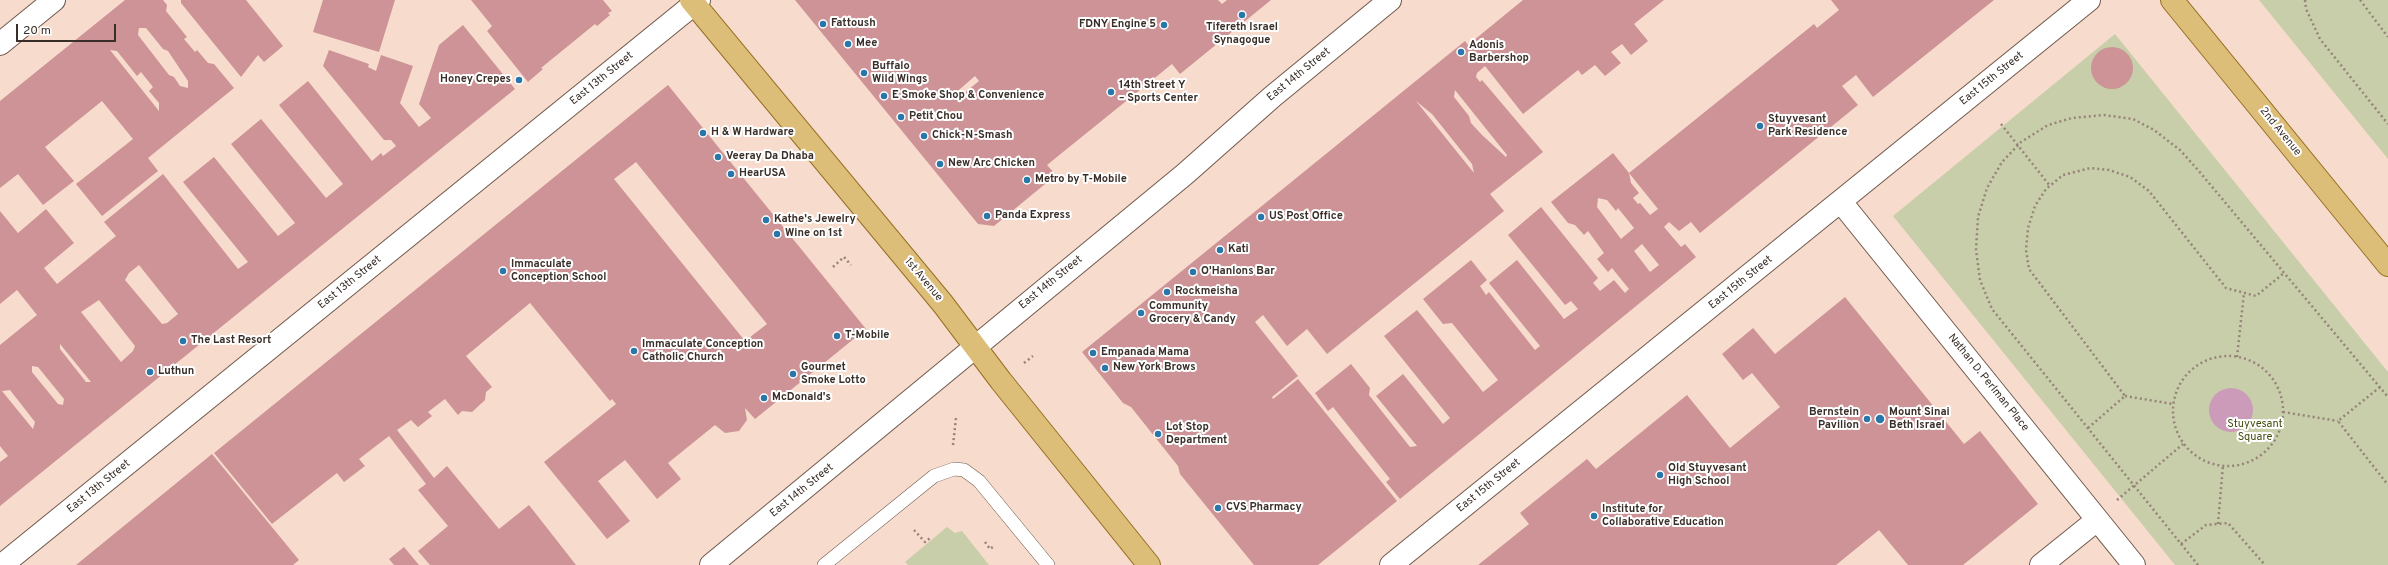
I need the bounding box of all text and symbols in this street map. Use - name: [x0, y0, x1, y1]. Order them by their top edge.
- marker: Tifereth Israel Synagogue: [1237, 10, 1247, 20]
- scale bar: [18, 16, 118, 42]
- place label: Fattoush: [831, 17, 876, 31]
- place label: FDNY Engine 5: [1079, 18, 1156, 32]
- marker: Fattoush: [818, 19, 828, 29]
- marker: FDNY Engine 5: [1159, 20, 1169, 30]
- place label: Tifereth Israel Synagogue: [1206, 21, 1278, 47]
- text: 20 m: [23, 23, 51, 39]
- place label: Mee: [856, 37, 877, 51]
- marker: Mee: [843, 39, 853, 49]
- place label: Adonis Barbershop: [1469, 39, 1529, 65]
- street label: East 14th Street: [1265, 45, 1333, 105]
- marker: Adonis Barbershop: [1456, 47, 1466, 57]
- street label: East 13th Street: [568, 49, 636, 109]
- street label: East 15th Street: [1958, 49, 2026, 109]
- place label: Buffalo Wild Wings: [872, 60, 928, 86]
- marker: Buffalo Wild Wings: [859, 68, 869, 78]
- place label: Honey Crepes: [440, 73, 511, 87]
- marker: Honey Crepes: [514, 75, 524, 85]
- place label: 14th Street Y – Sports Center: [1119, 79, 1198, 105]
- marker: 14th Street Y – Sports Center: [1106, 87, 1116, 97]
- place label: E Smoke Shop & Convenience: [892, 89, 1044, 103]
- marker: E Smoke Shop & Convenience: [879, 91, 889, 101]
- street label: 2nd Avenue: [2256, 105, 2304, 159]
- place label: Petit Chou: [909, 110, 963, 124]
- marker: Petit Chou: [896, 112, 906, 122]
- place label: Stuyvesant Park Residence: [1768, 113, 1847, 139]
- marker: Stuyvesant Park Residence: [1755, 121, 1765, 131]
- place label: H & W Hardware: [711, 126, 794, 140]
- marker: H & W Hardware: [698, 128, 708, 138]
- place label: Chick-N-Smash: [932, 129, 1013, 143]
- marker: Chick-N-Smash: [919, 131, 929, 141]
- place label: Veeray Da Dhaba: [726, 150, 814, 164]
- marker: Veeray Da Dhaba: [713, 152, 723, 162]
- place label: New Arc Chicken: [948, 157, 1035, 171]
- marker: New Arc Chicken: [935, 159, 945, 169]
- place label: HearUSA: [739, 167, 786, 181]
- marker: HearUSA: [726, 169, 736, 179]
- place label: Metro by T-Mobile: [1035, 173, 1127, 187]
- marker: Metro by T-Mobile: [1022, 175, 1032, 185]
- place label: Panda Express: [995, 209, 1070, 223]
- place label: US Post Office: [1269, 210, 1343, 224]
- marker: Panda Express: [982, 211, 992, 221]
- marker: US Post Office: [1256, 212, 1266, 222]
- place label: Kathe's Jewelry: [774, 213, 856, 227]
- marker: Kathe's Jewelry: [761, 215, 771, 225]
- place label: Wine on 1st: [785, 227, 842, 241]
- marker: Wine on 1st: [772, 229, 782, 239]
- place label: Kati: [1228, 243, 1249, 257]
- marker: Kati: [1215, 245, 1225, 255]
- street label: East 13th Street: [316, 253, 384, 313]
- street label: East 14th Street: [1017, 253, 1085, 313]
- street label: East 15th Street: [1707, 253, 1775, 313]
- street label: 1st Avenue: [901, 256, 945, 304]
- place label: Immaculate Conception School: [511, 258, 606, 284]
- place label: O'Hanlons Bar: [1201, 265, 1275, 279]
- marker: Immaculate Conception School: [498, 266, 508, 276]
- marker: O'Hanlons Bar: [1188, 267, 1198, 277]
- place label: Rockmeisha: [1175, 285, 1238, 299]
- marker: Rockmeisha: [1162, 287, 1172, 297]
- place label: Community Grocery & Candy: [1149, 300, 1236, 326]
- marker: Community Grocery & Candy: [1136, 308, 1146, 318]
- place label: T-Mobile: [845, 329, 889, 343]
- marker: T-Mobile: [832, 331, 842, 341]
- street label: Nathan D. Perlman Place: [1945, 332, 2031, 434]
- place label: The Last Resort: [191, 334, 271, 348]
- marker: The Last Resort: [178, 336, 188, 346]
- place label: Immaculate Conception Catholic Church: [642, 338, 763, 364]
- marker: Immaculate Conception Catholic Church: [629, 346, 639, 356]
- place label: Empanada Mama: [1101, 346, 1189, 360]
- marker: Empanada Mama: [1088, 348, 1098, 358]
- place label: Gourmet Smoke Lotto: [801, 361, 866, 387]
- place label: New York Brows: [1113, 361, 1196, 375]
- marker: New York Brows: [1100, 363, 1110, 373]
- place label: Luthun: [158, 365, 194, 379]
- marker: Luthun: [145, 367, 155, 377]
- marker: Gourmet Smoke Lotto: [788, 369, 798, 379]
- place label: McDonald's: [772, 391, 831, 405]
- marker: McDonald's: [759, 393, 769, 403]
- place label: Bernstein Pavilion: [1809, 406, 1859, 432]
- place label: Mount Sinai Beth Israel: [1889, 406, 1950, 432]
- marker: Mount Sinai Beth Israel: [1874, 413, 1886, 425]
- marker: Bernstein Pavilion: [1862, 414, 1872, 424]
- park label: Stuyvesant Square: [2227, 418, 2283, 444]
- place label: Lot Stop Department: [1166, 421, 1227, 447]
- marker: Lot Stop Department: [1153, 429, 1163, 439]
- street label: East 15th Street: [1455, 456, 1523, 516]
- street label: East 13th Street: [65, 457, 133, 517]
- street label: East 14th Street: [768, 461, 836, 521]
- place label: Old Stuyvesant High School: [1668, 462, 1747, 488]
- marker: Old Stuyvesant High School: [1655, 470, 1665, 480]
- place label: CVS Pharmacy: [1226, 501, 1302, 515]
- marker: CVS Pharmacy: [1213, 503, 1223, 513]
- place label: Institute for Collaborative Education: [1602, 503, 1724, 529]
- marker: Institute for Collaborative Education: [1589, 511, 1599, 521]

